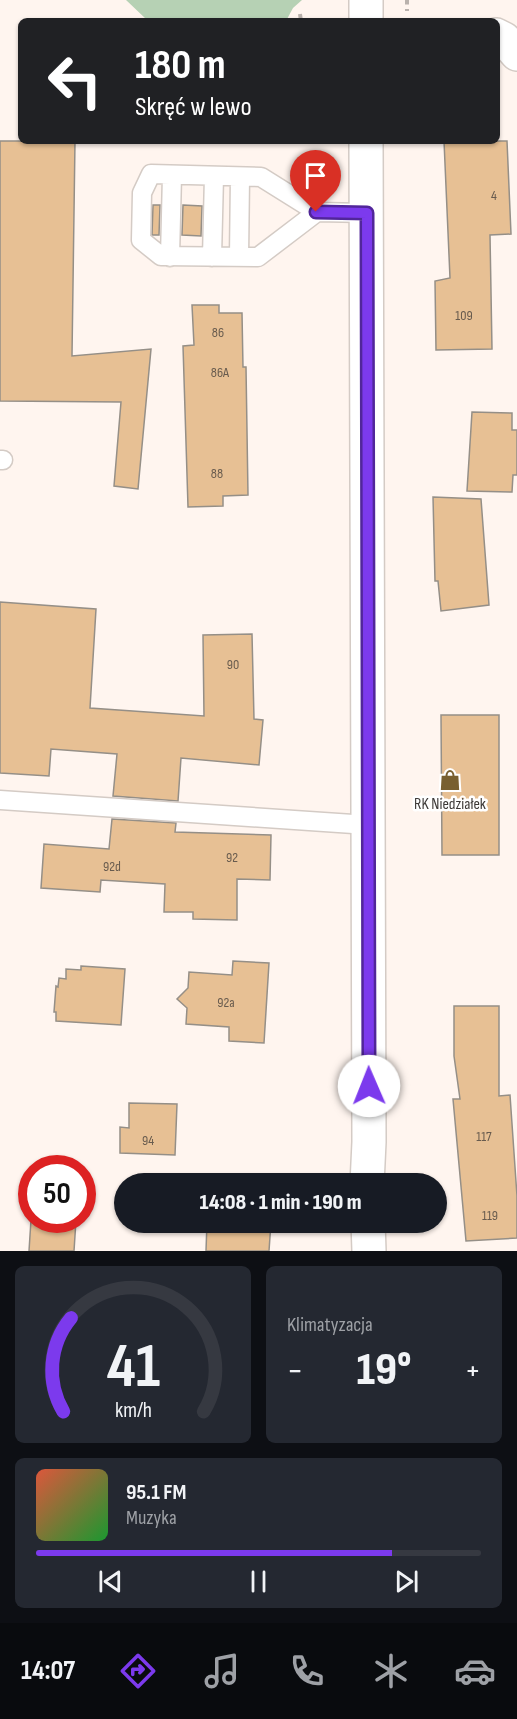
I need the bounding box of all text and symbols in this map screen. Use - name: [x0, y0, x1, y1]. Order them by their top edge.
- text: 180 m: [135, 40, 226, 91]
- icon: left: [36, 42, 114, 120]
- text: Skręć w lewo: [135, 91, 252, 123]
- pin: [290, 150, 341, 212]
- icon: arrive: [299, 159, 332, 192]
- house number: 4: [491, 187, 497, 204]
- house number: 109: [455, 307, 473, 324]
- house number: 86: [212, 324, 224, 341]
- house number: 86A: [211, 364, 230, 381]
- house number: 88: [211, 465, 223, 482]
- house number: 90: [227, 656, 239, 673]
- shop icon: RK Niedziałek: [438, 768, 462, 792]
- place label: RK Niedziałek: [414, 795, 486, 814]
- house number: 92: [226, 849, 238, 866]
- house number: 92d: [103, 858, 121, 875]
- house number: 92a: [217, 994, 235, 1011]
- position arrow: [337, 1054, 401, 1118]
- house number: 117: [476, 1128, 492, 1145]
- house number: 94: [142, 1132, 154, 1149]
- speed limit sign: 50: [18, 1155, 96, 1233]
- text: 14:08 · 1 min · 190 m: [199, 1189, 362, 1216]
- house number: 119: [482, 1207, 498, 1224]
- text: Klimatyzacja: [287, 1313, 373, 1337]
- text: 41: [106, 1330, 160, 1405]
- text: 19°: [357, 1343, 411, 1398]
- text: −: [287, 1351, 303, 1391]
- text: +: [465, 1351, 481, 1391]
- text: km/h: [114, 1398, 152, 1423]
- text: 95.1 FM: [126, 1479, 186, 1506]
- text: Muzyka: [126, 1506, 177, 1530]
- icon: previous: [94, 1565, 127, 1598]
- icon: pause: [242, 1565, 275, 1598]
- icon: next: [390, 1565, 423, 1598]
- icon: directions: [117, 1650, 159, 1692]
- icon: music: [201, 1650, 243, 1692]
- icon: phone: [286, 1650, 328, 1692]
- icon: climate: [370, 1650, 412, 1692]
- icon: car: [454, 1650, 496, 1692]
- text: 14:07: [21, 1655, 75, 1687]

